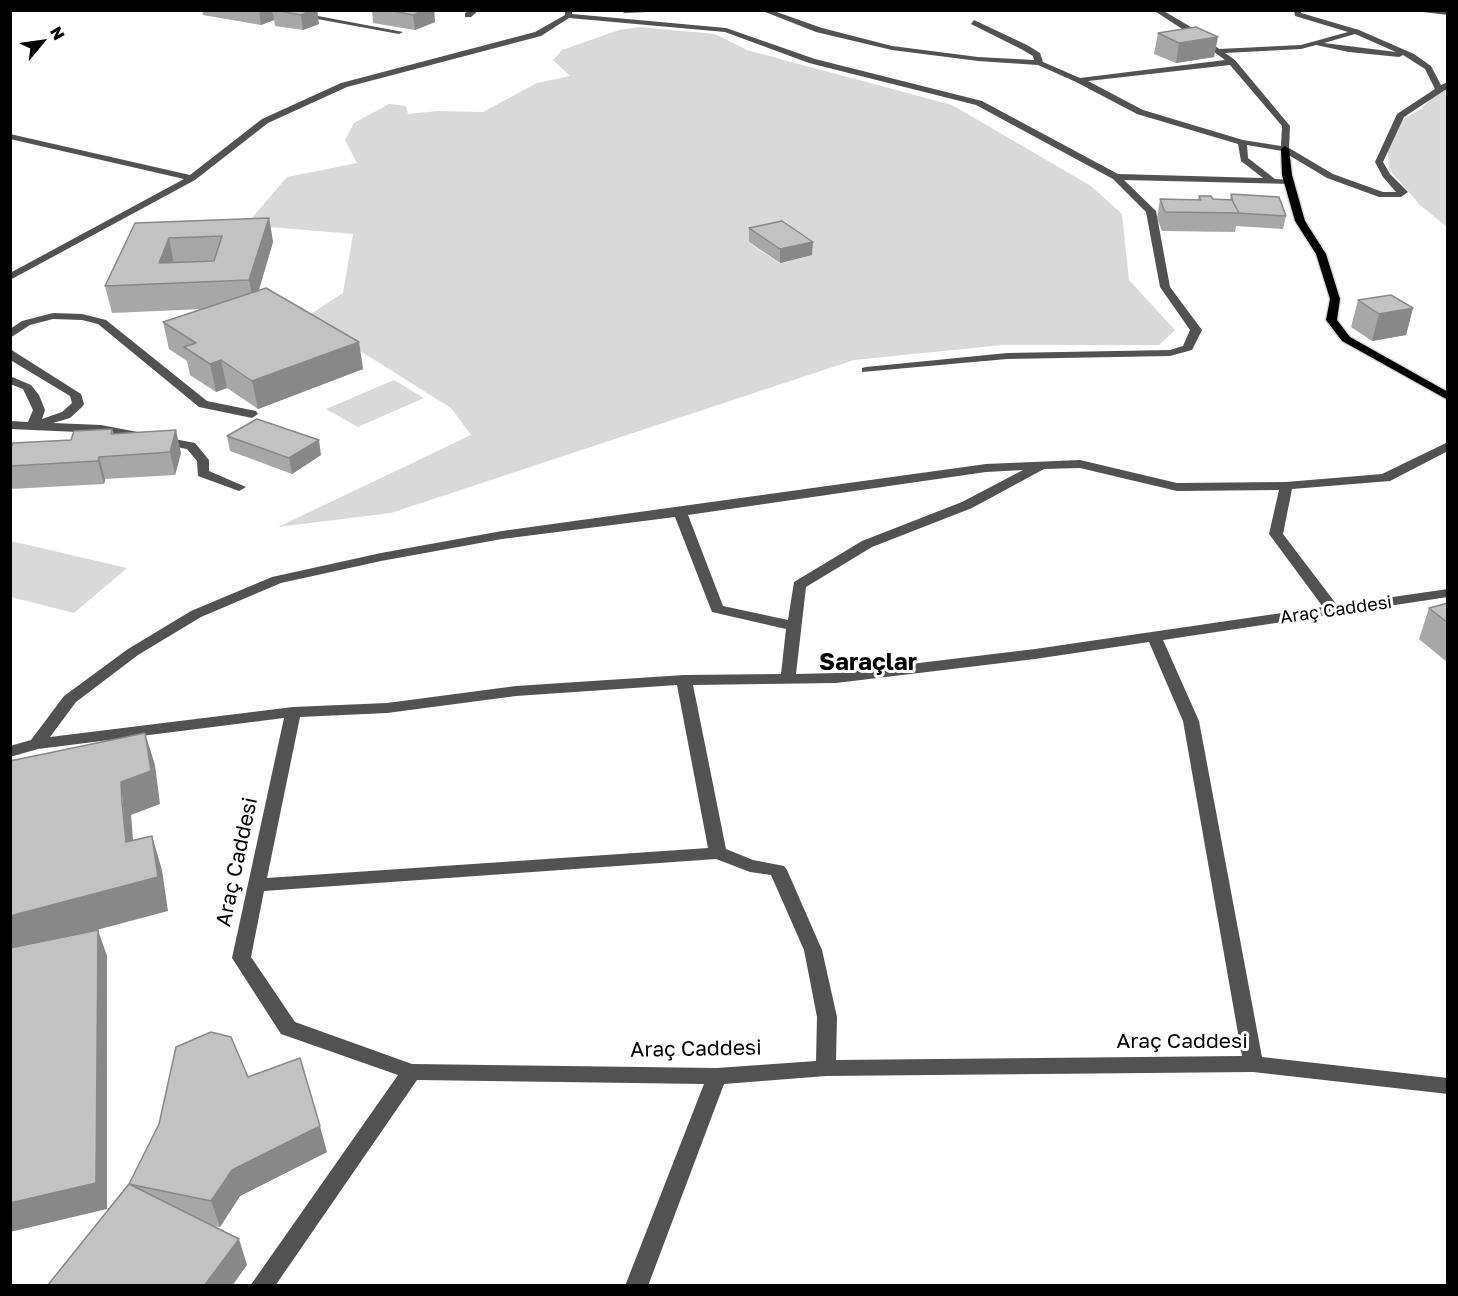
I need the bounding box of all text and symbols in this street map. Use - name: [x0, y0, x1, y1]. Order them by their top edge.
- north arrow: [12, 12, 72, 72]
- text: N: [46, 23, 69, 43]
- street label: Araç Caddesi: [1279, 591, 1393, 629]
- district label: Saraçlar: [819, 648, 917, 676]
- street label: Araç Caddesi: [211, 795, 263, 929]
- street label: Araç Caddesi: [1116, 1028, 1248, 1054]
- street label: Araç Caddesi: [630, 1035, 762, 1063]

